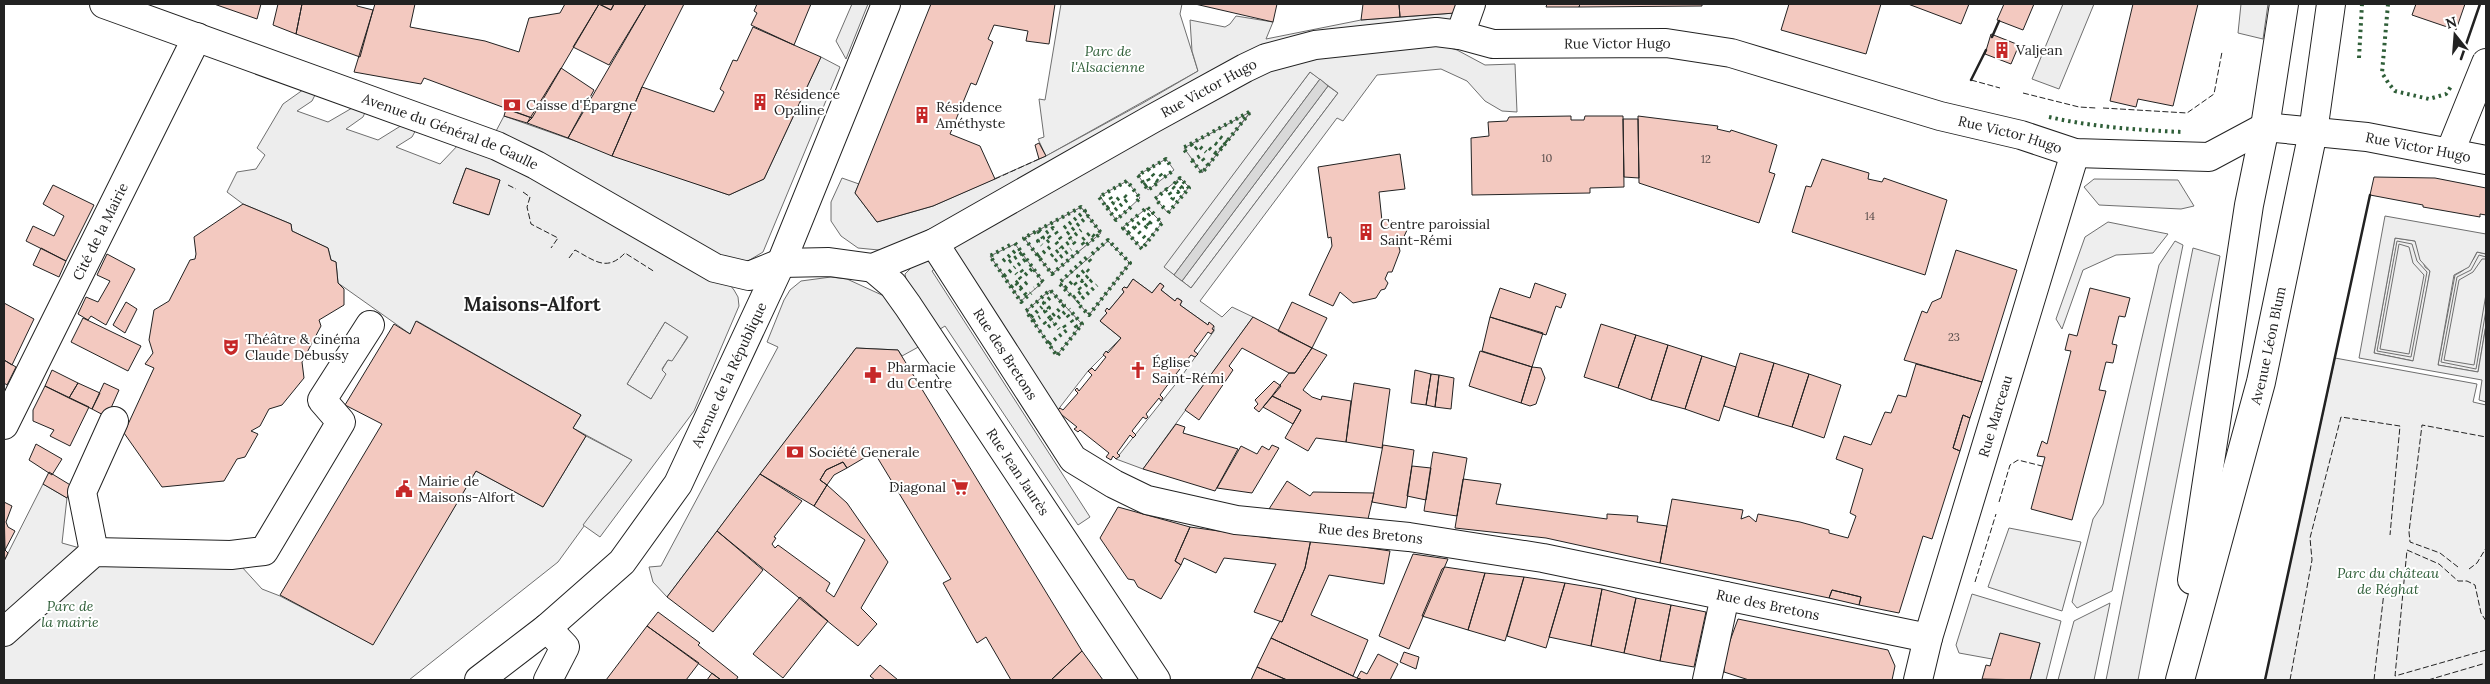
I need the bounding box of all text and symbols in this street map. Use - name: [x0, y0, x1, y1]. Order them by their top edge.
- north arrow: [2430, 10, 2480, 60]
- text: N: [2443, 12, 2459, 33]
- street label: Rue Victor Hugo: [1564, 34, 1672, 53]
- building icon: Valjean: [1992, 40, 2012, 60]
- place label: Valjean: [2015, 41, 2063, 59]
- park label: Parc de l'Alsacienne: [1071, 42, 1145, 76]
- street label: Rue Victor Hugo: [1157, 55, 1260, 122]
- place label: Résidence Opaline: [774, 85, 841, 119]
- street label: Avenue du Général de Gaulle: [359, 89, 542, 174]
- building icon: Résidence Opaline: [750, 92, 770, 112]
- bank icon: Caisse d'Épargne: [502, 95, 522, 115]
- place label: Caisse d'Épargne: [526, 96, 637, 114]
- place label: Résidence Améthyste: [935, 98, 1006, 132]
- building icon: Résidence Améthyste: [912, 105, 932, 125]
- street label: Rue Victor Hugo: [1956, 112, 2064, 157]
- street label: Rue Victor Hugo: [2364, 128, 2473, 166]
- house number: 10: [1542, 151, 1553, 165]
- house number: 12: [1701, 152, 1711, 166]
- street label: Cité de la Mairie: [68, 179, 132, 283]
- house number: 14: [1865, 209, 1875, 223]
- place label: Centre paroissial Saint-Rémi: [1380, 215, 1490, 249]
- building icon: Centre paroissial Saint-Rémi: [1356, 222, 1376, 242]
- street label: Avenue Léon Blum: [2246, 284, 2290, 408]
- district label: Maisons-Alfort: [463, 292, 602, 316]
- street label: Avenue de la République: [687, 299, 771, 451]
- street label: Rue des Bretons: [969, 305, 1041, 403]
- place label: Théâtre & cinéma Claude Debussy: [245, 330, 360, 364]
- house number: 23: [1948, 330, 1960, 344]
- theatre icon: Théâtre & cinéma Claude Debussy: [221, 337, 241, 357]
- place label: Église Saint-Rémi: [1152, 353, 1224, 387]
- place label: Pharmacie du Centre: [887, 358, 956, 392]
- church icon: Église Saint-Rémi: [1128, 360, 1148, 380]
- pharmacy icon: Pharmacie du Centre: [863, 365, 883, 385]
- street label: Rue Marceau: [1974, 373, 2016, 459]
- street label: Rue Jean Jaurès: [983, 425, 1053, 519]
- bank icon: Société Generale: [785, 442, 805, 462]
- place label: Société Generale: [809, 443, 920, 461]
- place label: Mairie de Maisons-Alfort: [418, 472, 516, 506]
- supermarket icon: Diagonal: [950, 477, 970, 497]
- place label: Diagonal: [889, 478, 946, 496]
- public building icon: Mairie de Maisons-Alfort: [394, 479, 414, 499]
- street label: Rue des Bretons: [1317, 519, 1424, 548]
- park label: Parc du château de Réghat: [2337, 564, 2440, 598]
- street label: Rue des Bretons: [1715, 585, 1821, 624]
- park label: Parc de la mairie: [41, 597, 99, 631]

